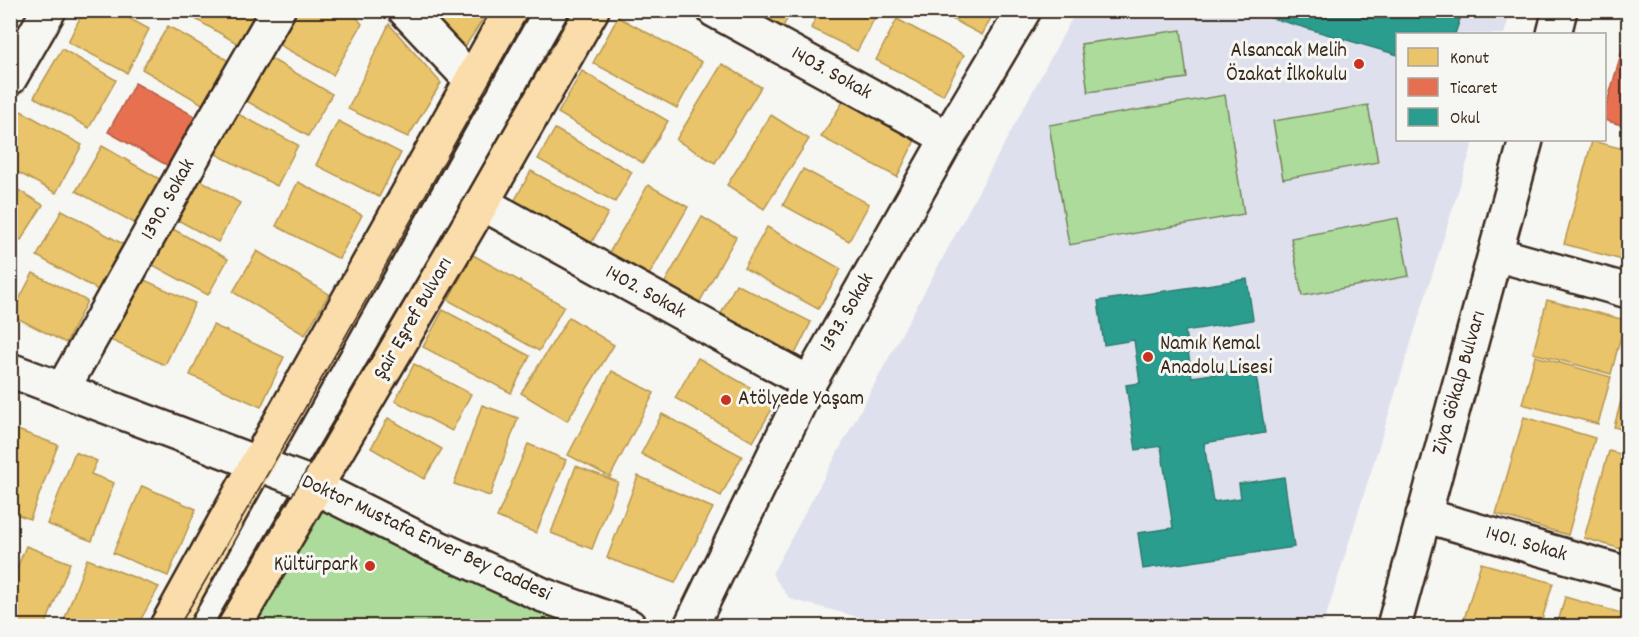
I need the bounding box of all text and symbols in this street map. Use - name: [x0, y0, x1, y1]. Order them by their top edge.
- legend: [1396, 33, 1606, 141]
- place label: Alsancak Melih Özakat İlkokulu: [1226, 37, 1347, 91]
- street label: 1403. Sokak: [785, 40, 877, 108]
- text: Konut: [1450, 47, 1489, 72]
- marker: Alsancak Melih Özakat İlkokulu: [1352, 57, 1366, 71]
- text: Ticaret: [1450, 77, 1498, 102]
- text: Okul: [1450, 107, 1480, 132]
- street label: 1390. Sokak: [134, 154, 204, 246]
- street label: Şair Eşref Bulvarı: [367, 252, 461, 386]
- street label: 1402. Sokak: [599, 259, 691, 327]
- street label: 1393. Sokak: [813, 268, 883, 358]
- street label: Ziya Gökalp Bulvarı: [1425, 308, 1495, 458]
- place label: Namık Kemal Anadolu Lisesi: [1160, 330, 1272, 384]
- marker: Namık Kemal Anadolu Lisesi: [1141, 350, 1155, 364]
- place label: Atölyede Yaşam: [738, 385, 864, 415]
- marker: Atölyede Yaşam: [719, 393, 733, 407]
- street label: Doktor Mustafa Enver Bey Caddesi: [296, 468, 556, 610]
- street label: 1401. Sokak: [1482, 519, 1570, 571]
- place label: Kültürpark: [274, 551, 358, 581]
- marker: Kültürpark: [363, 559, 377, 573]

